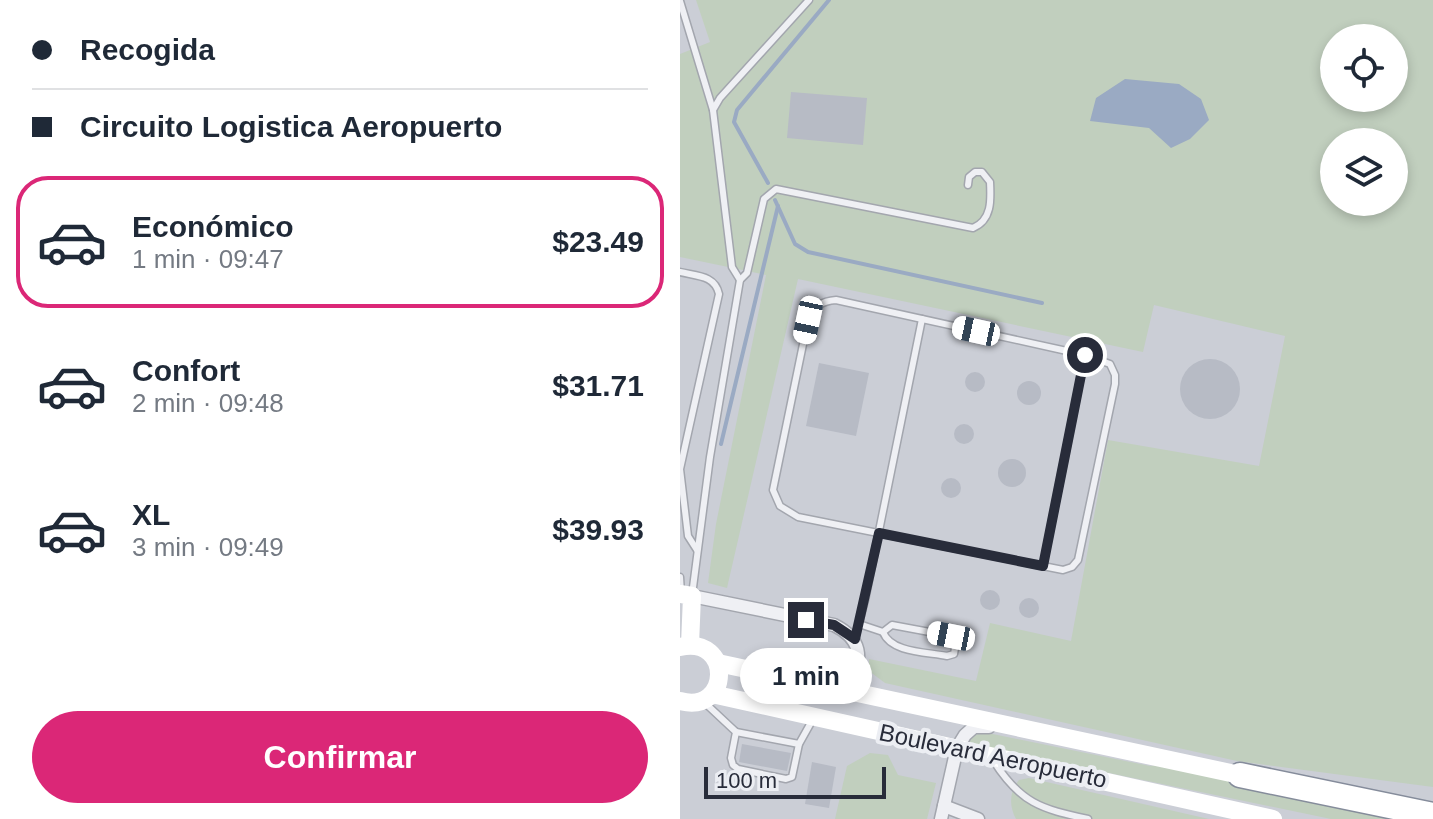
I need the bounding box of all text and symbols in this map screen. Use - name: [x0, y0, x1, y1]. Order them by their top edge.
- map controls: [1320, 24, 1408, 216]
- button: locate: [1320, 24, 1408, 112]
- text: Recogida: [80, 33, 215, 66]
- text: Circuito Logistica Aeropuerto: [80, 110, 502, 143]
- button: layers: [1320, 128, 1408, 216]
- icon: car: [36, 206, 108, 278]
- text: Económico: [132, 210, 294, 243]
- text: $23.49: [552, 225, 644, 258]
- text: 1 min · 09:47: [132, 244, 284, 274]
- car: [791, 294, 825, 346]
- car: [950, 314, 1002, 348]
- route start: [1067, 337, 1103, 373]
- icon: car: [36, 350, 108, 422]
- text: Confort: [132, 354, 240, 387]
- text: $31.71: [552, 369, 644, 402]
- text: 2 min · 09:48: [132, 388, 284, 418]
- icon: car: [36, 494, 108, 566]
- text: XL: [132, 498, 170, 531]
- text: $39.93: [552, 513, 644, 546]
- text: 3 min · 09:49: [132, 532, 284, 562]
- route end: [788, 602, 824, 638]
- car: [925, 620, 977, 652]
- callout: 1 min: [740, 648, 872, 704]
- text: 1 min: [772, 661, 840, 691]
- button: Confirmar: [32, 711, 648, 803]
- street label: Boulevard Aeropuerto: [877, 718, 1109, 793]
- scale bar: [704, 763, 886, 799]
- text: 100 m: [716, 768, 777, 793]

